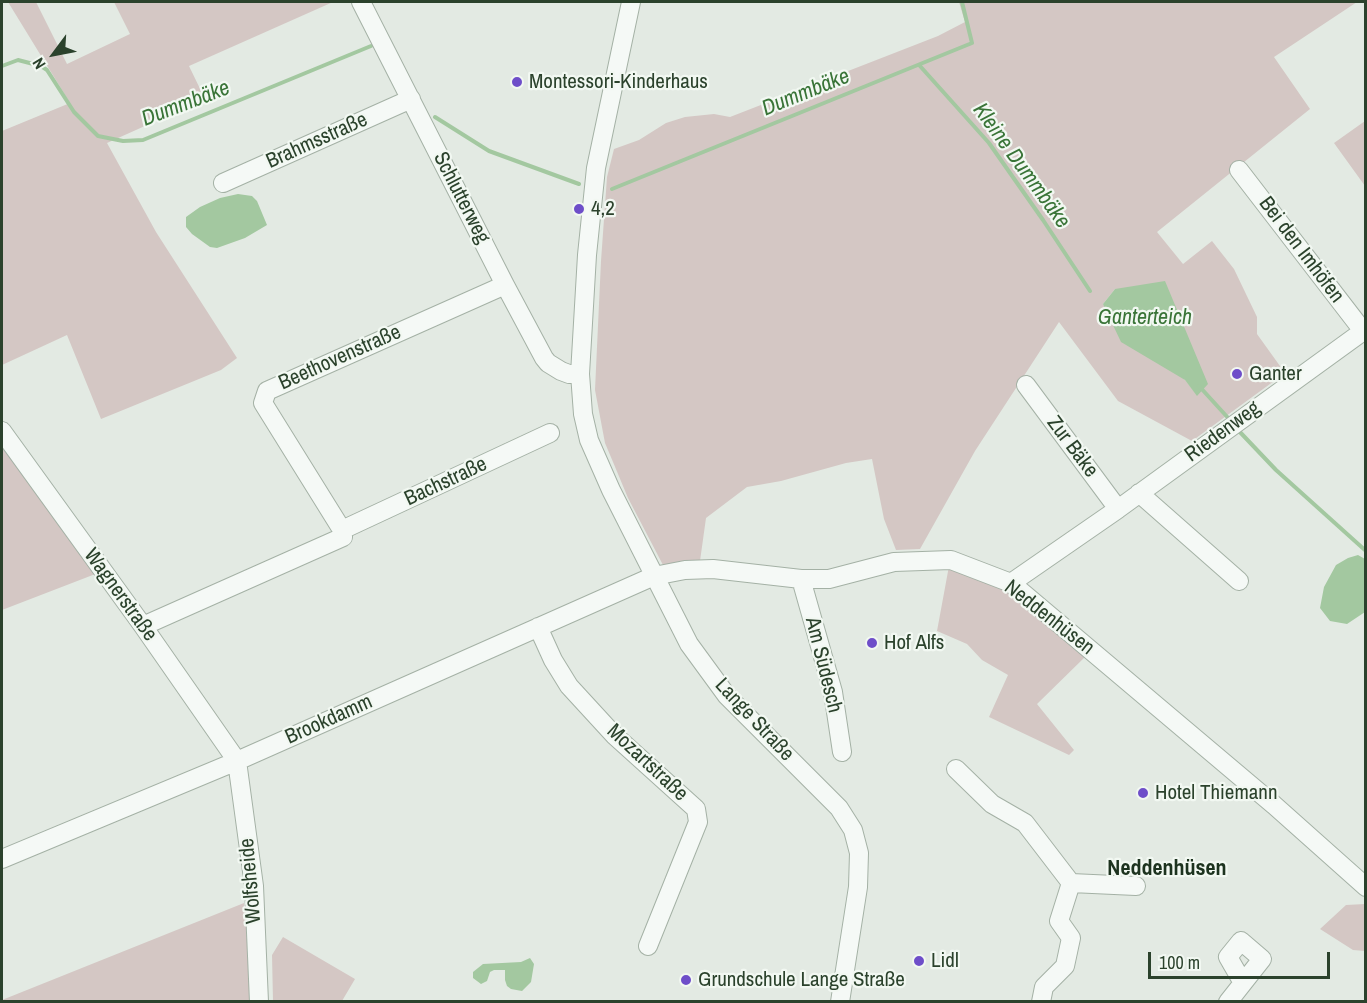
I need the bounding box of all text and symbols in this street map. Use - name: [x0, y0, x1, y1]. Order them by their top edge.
- north arrow: [24, 24, 84, 84]
- text: N: [27, 54, 51, 73]
- water label: Dummbäke: [758, 63, 854, 123]
- place label: Montessori-Kinderhaus: [529, 69, 708, 95]
- water label: Dummbäke: [138, 75, 234, 133]
- marker: Montessori-Kinderhaus: [510, 75, 524, 89]
- water label: Kleine Dummbäke: [967, 98, 1075, 234]
- street label: Brahmsstraße: [262, 107, 372, 175]
- street label: Schlutterweg: [427, 148, 495, 248]
- street label: Bei den Imhöfen: [1253, 192, 1349, 308]
- place label: 4,2: [591, 196, 615, 222]
- marker: 4,2: [572, 202, 586, 216]
- water label: Ganterteich: [1098, 305, 1192, 331]
- street label: Beethovenstraße: [275, 320, 405, 396]
- place label: Ganter: [1249, 361, 1302, 387]
- marker: Ganter: [1230, 367, 1244, 381]
- street label: Riedenweg: [1180, 396, 1266, 468]
- street label: Zur Bäke: [1041, 412, 1103, 482]
- street label: Bachstraße: [401, 452, 491, 512]
- street label: Wagnerstraße: [78, 544, 162, 646]
- street label: Neddenhüsen: [999, 575, 1099, 661]
- street label: Am Südesch: [799, 615, 847, 715]
- place label: Hof Alfs: [884, 630, 944, 656]
- marker: Hof Alfs: [865, 636, 879, 650]
- street label: Lange Straße: [709, 673, 799, 767]
- street label: Brookdamm: [281, 690, 377, 750]
- street label: Mozartstraße: [601, 719, 693, 807]
- place label: Hotel Thiemann: [1155, 780, 1278, 806]
- marker: Hotel Thiemann: [1136, 786, 1150, 800]
- street label: Wolfsheide: [235, 837, 267, 925]
- district label: Neddenhüsen: [1107, 856, 1227, 882]
- scale bar: [1151, 940, 1332, 978]
- place label: Lidl: [931, 948, 959, 974]
- text: 100 m: [1159, 950, 1200, 975]
- marker: Lidl: [912, 954, 926, 968]
- place label: Grundschule Lange Straße: [698, 967, 905, 993]
- marker: Grundschule Lange Straße: [679, 973, 693, 987]

